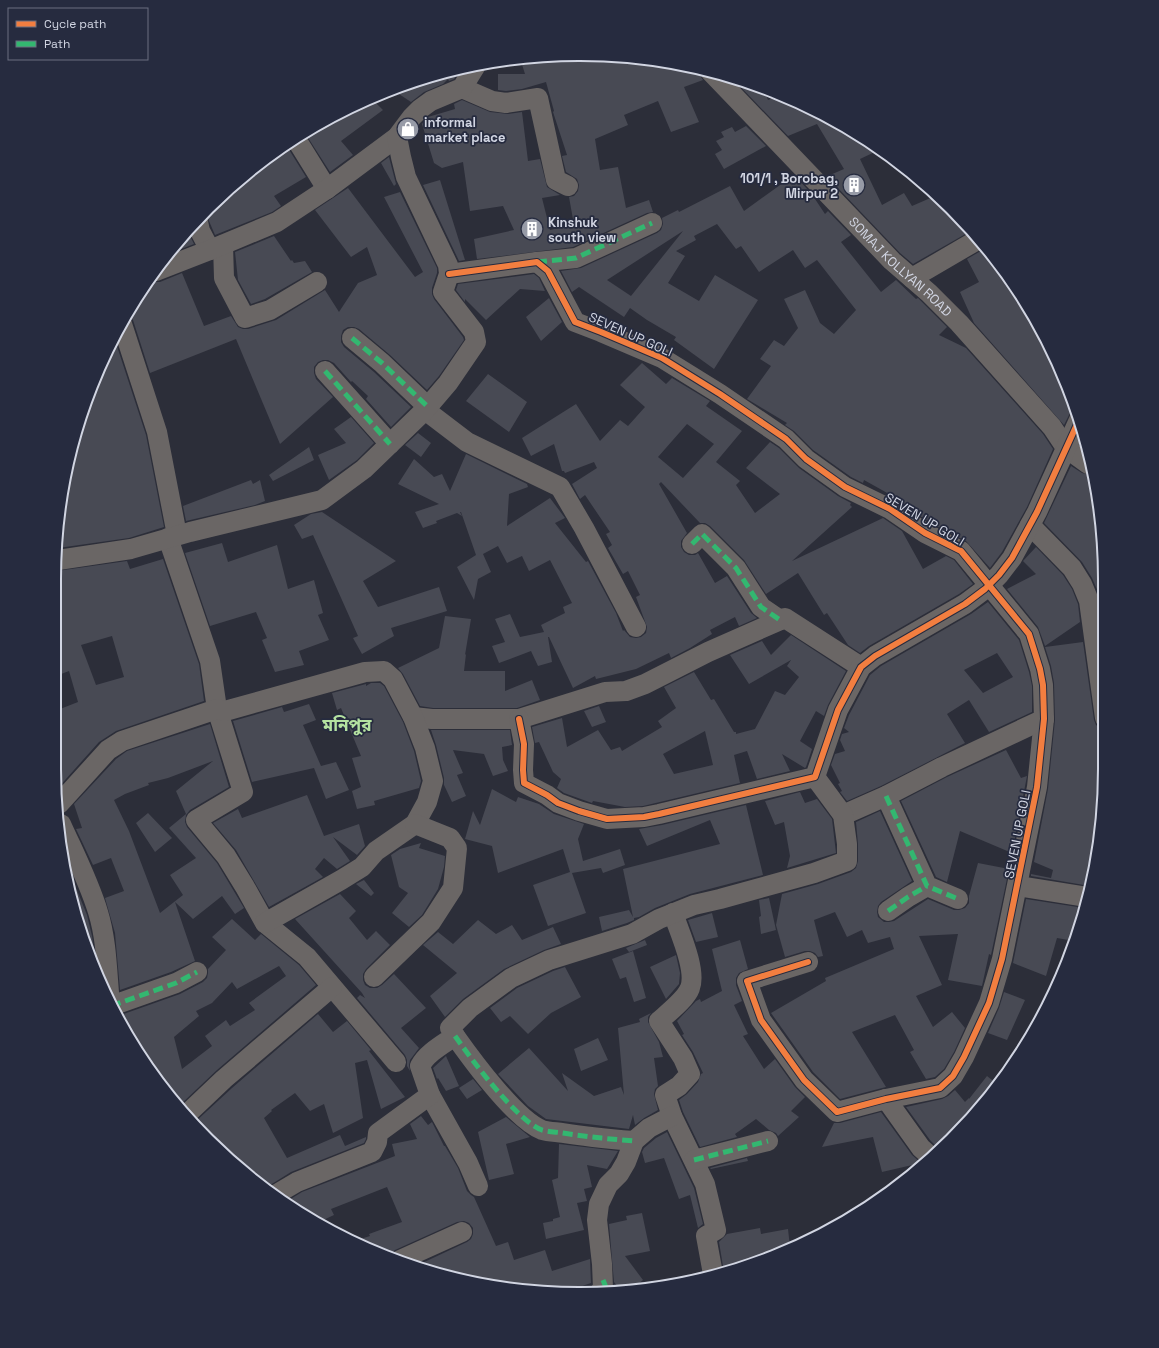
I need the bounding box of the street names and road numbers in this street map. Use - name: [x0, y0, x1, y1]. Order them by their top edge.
- street label: SOMAJ KOLLYAN ROAD: [845, 213, 955, 320]
- street label: SEVEN UP GOLI: [586, 308, 675, 361]
- street label: SEVEN UP GOLI: [882, 489, 968, 550]
- street label: SEVEN UP GOLI: [1001, 788, 1034, 880]

